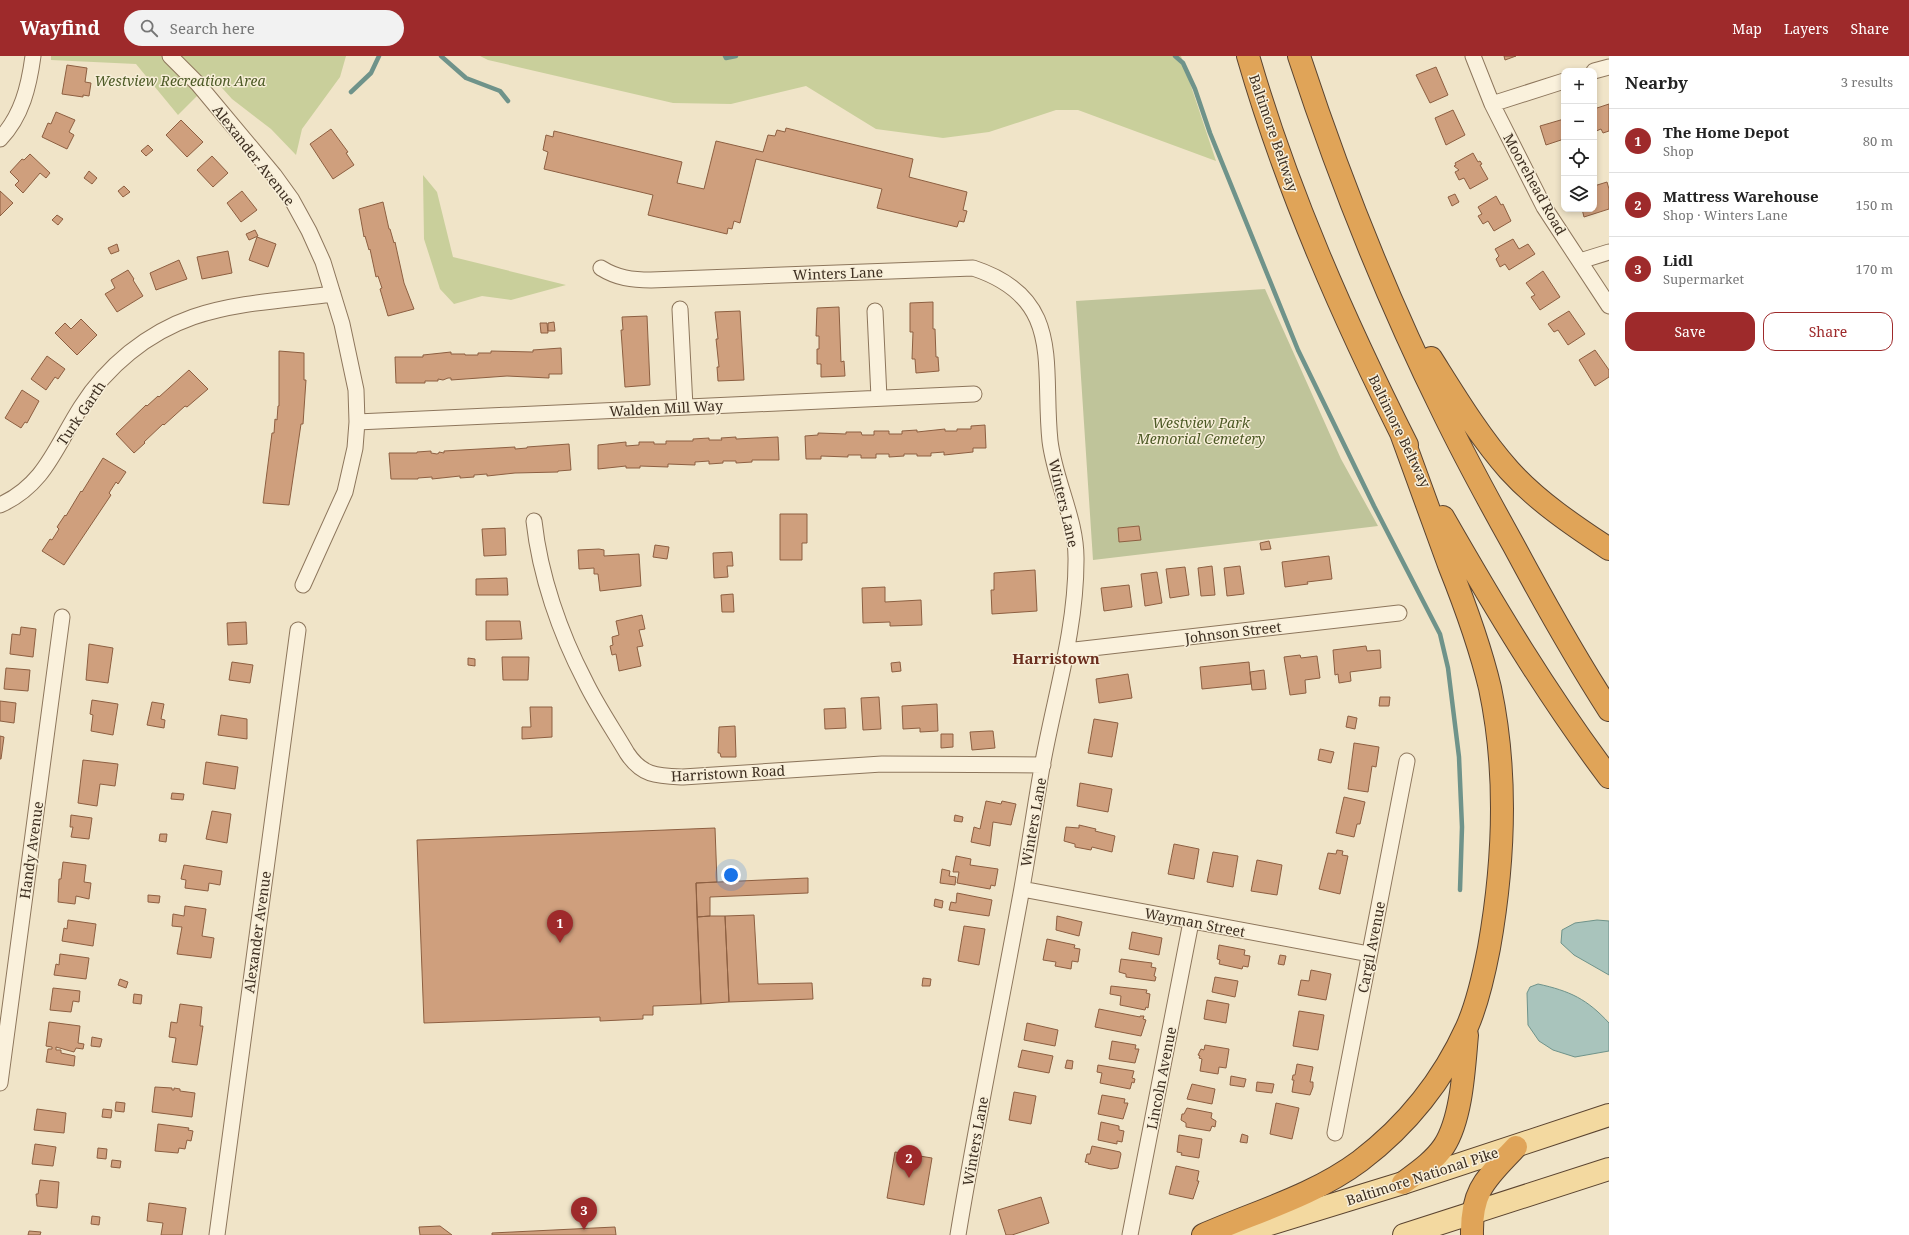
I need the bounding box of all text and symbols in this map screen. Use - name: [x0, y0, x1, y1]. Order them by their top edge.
- search box: [124, 10, 404, 46]
- text: Wayfind: [20, 15, 100, 41]
- icon: search: [138, 17, 160, 39]
- text: Search here: [170, 18, 255, 38]
- text: Map: [1732, 19, 1762, 38]
- text: Layers: [1784, 19, 1829, 38]
- text: Share: [1851, 19, 1889, 38]
- map controls: [1561, 68, 1597, 212]
- button: +: [1561, 68, 1597, 104]
- park label: Westview Recreation Area: [94, 71, 266, 90]
- text: Nearby: [1625, 71, 1688, 94]
- street label: Baltimore Beltway: [1245, 72, 1303, 194]
- text: 3 results: [1841, 73, 1893, 91]
- street label: Alexander Avenue: [209, 101, 299, 209]
- button: −: [1561, 104, 1597, 140]
- text: The Home Depot: [1663, 122, 1789, 142]
- street label: Moorehead Road: [1499, 130, 1571, 239]
- text: 1: [1634, 132, 1642, 150]
- text: 80 m: [1863, 132, 1893, 150]
- button: locate: [1561, 140, 1597, 176]
- text: Shop: [1663, 142, 1694, 160]
- button: layers: [1561, 176, 1597, 212]
- text: Mattress Warehouse: [1663, 186, 1819, 206]
- text: 2: [1634, 196, 1642, 214]
- text: 150 m: [1856, 196, 1893, 214]
- text: Shop · Winters Lane: [1663, 206, 1788, 224]
- text: Lidl: [1663, 250, 1693, 270]
- text: 3: [1634, 260, 1642, 278]
- text: 170 m: [1856, 260, 1893, 278]
- street label: Winters Lane: [793, 262, 883, 284]
- text: Supermarket: [1663, 270, 1744, 288]
- button: Save: [1625, 312, 1755, 351]
- button: Share: [1763, 312, 1893, 351]
- street label: Baltimore Beltway: [1364, 371, 1436, 491]
- street label: Turk Garth: [52, 377, 110, 449]
- street label: Walden Mill Way: [609, 396, 723, 420]
- park label: Westview Park Memorial Cemetery: [1136, 413, 1265, 448]
- street label: Winters Lane: [1045, 457, 1083, 549]
- street label: Johnson Street: [1183, 617, 1282, 647]
- district label: Harristown: [1012, 648, 1100, 668]
- street label: Harristown Road: [670, 760, 786, 785]
- street label: Winters Lane: [1016, 776, 1050, 868]
- street label: Handy Avenue: [15, 800, 47, 900]
- your location: [721, 865, 741, 885]
- street label: Alexander Avenue: [239, 870, 275, 994]
- street label: Cargil Avenue: [1353, 899, 1389, 995]
- street label: Wayman Street: [1143, 903, 1247, 941]
- pin: 1: [547, 910, 573, 943]
- street label: Lincoln Avenue: [1142, 1025, 1180, 1131]
- street label: Winters Lane: [958, 1095, 992, 1187]
- street label: Baltimore National Pike: [1343, 1142, 1501, 1210]
- pin: 2: [896, 1145, 922, 1178]
- pin: 3: [571, 1197, 597, 1230]

